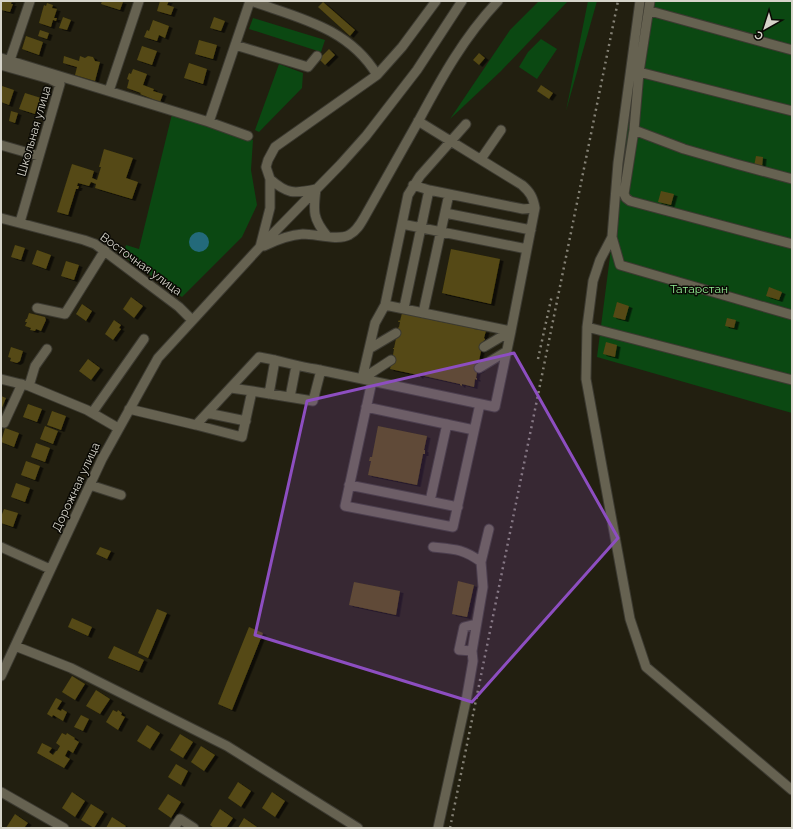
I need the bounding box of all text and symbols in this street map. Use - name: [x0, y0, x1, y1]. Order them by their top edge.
- north arrow: [745, 8, 785, 48]
- text: С: [752, 28, 766, 43]
- street label: Школьная улица: [14, 84, 54, 178]
- street label: Восточная улица: [98, 230, 184, 298]
- park label: Татарстан: [670, 282, 728, 296]
- street label: Дорожная улица: [49, 440, 103, 534]

